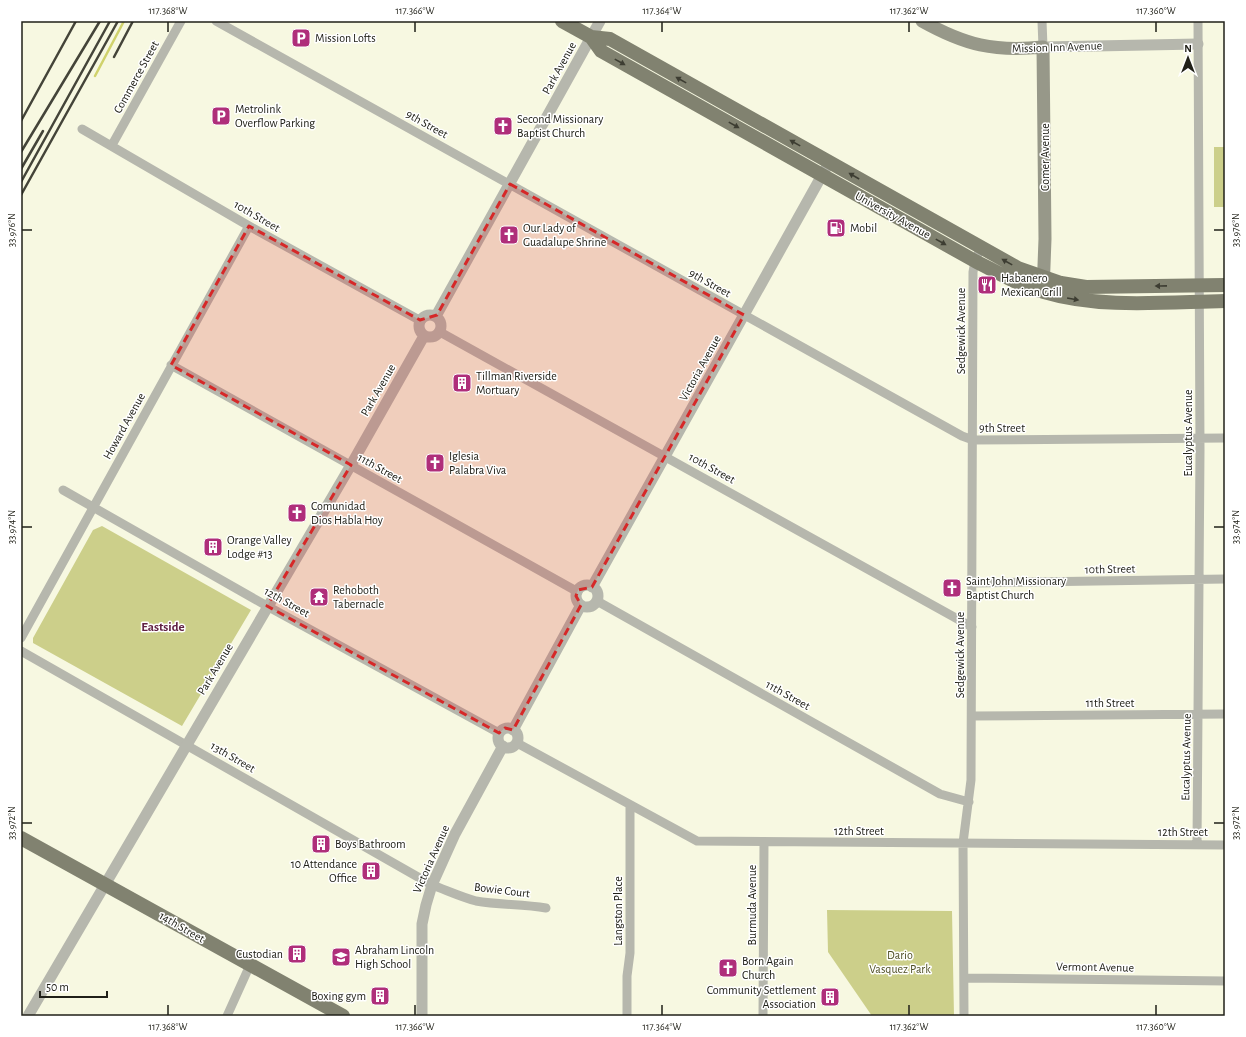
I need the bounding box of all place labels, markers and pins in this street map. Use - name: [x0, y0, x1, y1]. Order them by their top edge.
- parking icon: Mission Lofts: [290, 27, 312, 49]
- place label: Mission Lofts: [315, 32, 376, 44]
- place label: Metrolink Overflow Parking: [235, 103, 315, 129]
- parking icon: Metrolink Overflow Parking: [210, 105, 232, 127]
- place label: Second Missionary Baptist Church: [517, 113, 603, 139]
- church icon: Second Missionary Baptist Church: [492, 115, 514, 137]
- fuel station icon: Mobil: [825, 217, 847, 239]
- place label: Our Lady of Guadalupe Shrine: [523, 222, 606, 248]
- place label: Mobil: [850, 222, 877, 234]
- church icon: Our Lady of Guadalupe Shrine: [498, 224, 520, 246]
- place label: Habanero Mexican Grill: [1001, 272, 1062, 298]
- restaurant icon: Habanero Mexican Grill: [976, 274, 998, 296]
- place label: Tillman Riverside Mortuary: [476, 370, 557, 397]
- building icon: Tillman Riverside Mortuary: [451, 372, 473, 394]
- place label: Iglesia Palabra Viva: [449, 450, 507, 476]
- church icon: Iglesia Palabra Viva: [424, 452, 446, 474]
- place label: Comunidad Dios Habla Hoy: [311, 500, 383, 527]
- church icon: Comunidad Dios Habla Hoy: [286, 502, 308, 524]
- place label: Orange Valley Lodge #13: [227, 534, 292, 560]
- building icon: Orange Valley Lodge #13: [202, 536, 224, 558]
- place label: Saint John Missionary Baptist Church: [966, 575, 1066, 601]
- church icon: Saint John Missionary Baptist Church: [941, 577, 963, 599]
- place label: Rehoboth Tabernacle: [333, 584, 384, 610]
- temple icon: Rehoboth Tabernacle: [308, 586, 330, 608]
- building icon: Boys Bathroom: [310, 833, 332, 855]
- place label: Boys Bathroom: [335, 838, 406, 851]
- place label: 10 Attendance Office: [291, 858, 357, 884]
- building icon: 10 Attendance Office: [360, 860, 382, 882]
- building icon: Custodian: [286, 943, 308, 965]
- place label: Abraham Lincoln High School: [355, 944, 434, 970]
- school or university icon: Abraham Lincoln High School: [330, 946, 352, 968]
- place label: Custodian: [236, 948, 283, 960]
- place label: Born Again Church: [742, 955, 793, 981]
- church icon: Born Again Church: [717, 957, 739, 979]
- place label: Community Settlement Association: [707, 984, 816, 1010]
- building icon: Boxing gym: [369, 985, 391, 1007]
- building icon: Community Settlement Association: [819, 986, 841, 1008]
- place label: Boxing gym: [311, 990, 366, 1003]

